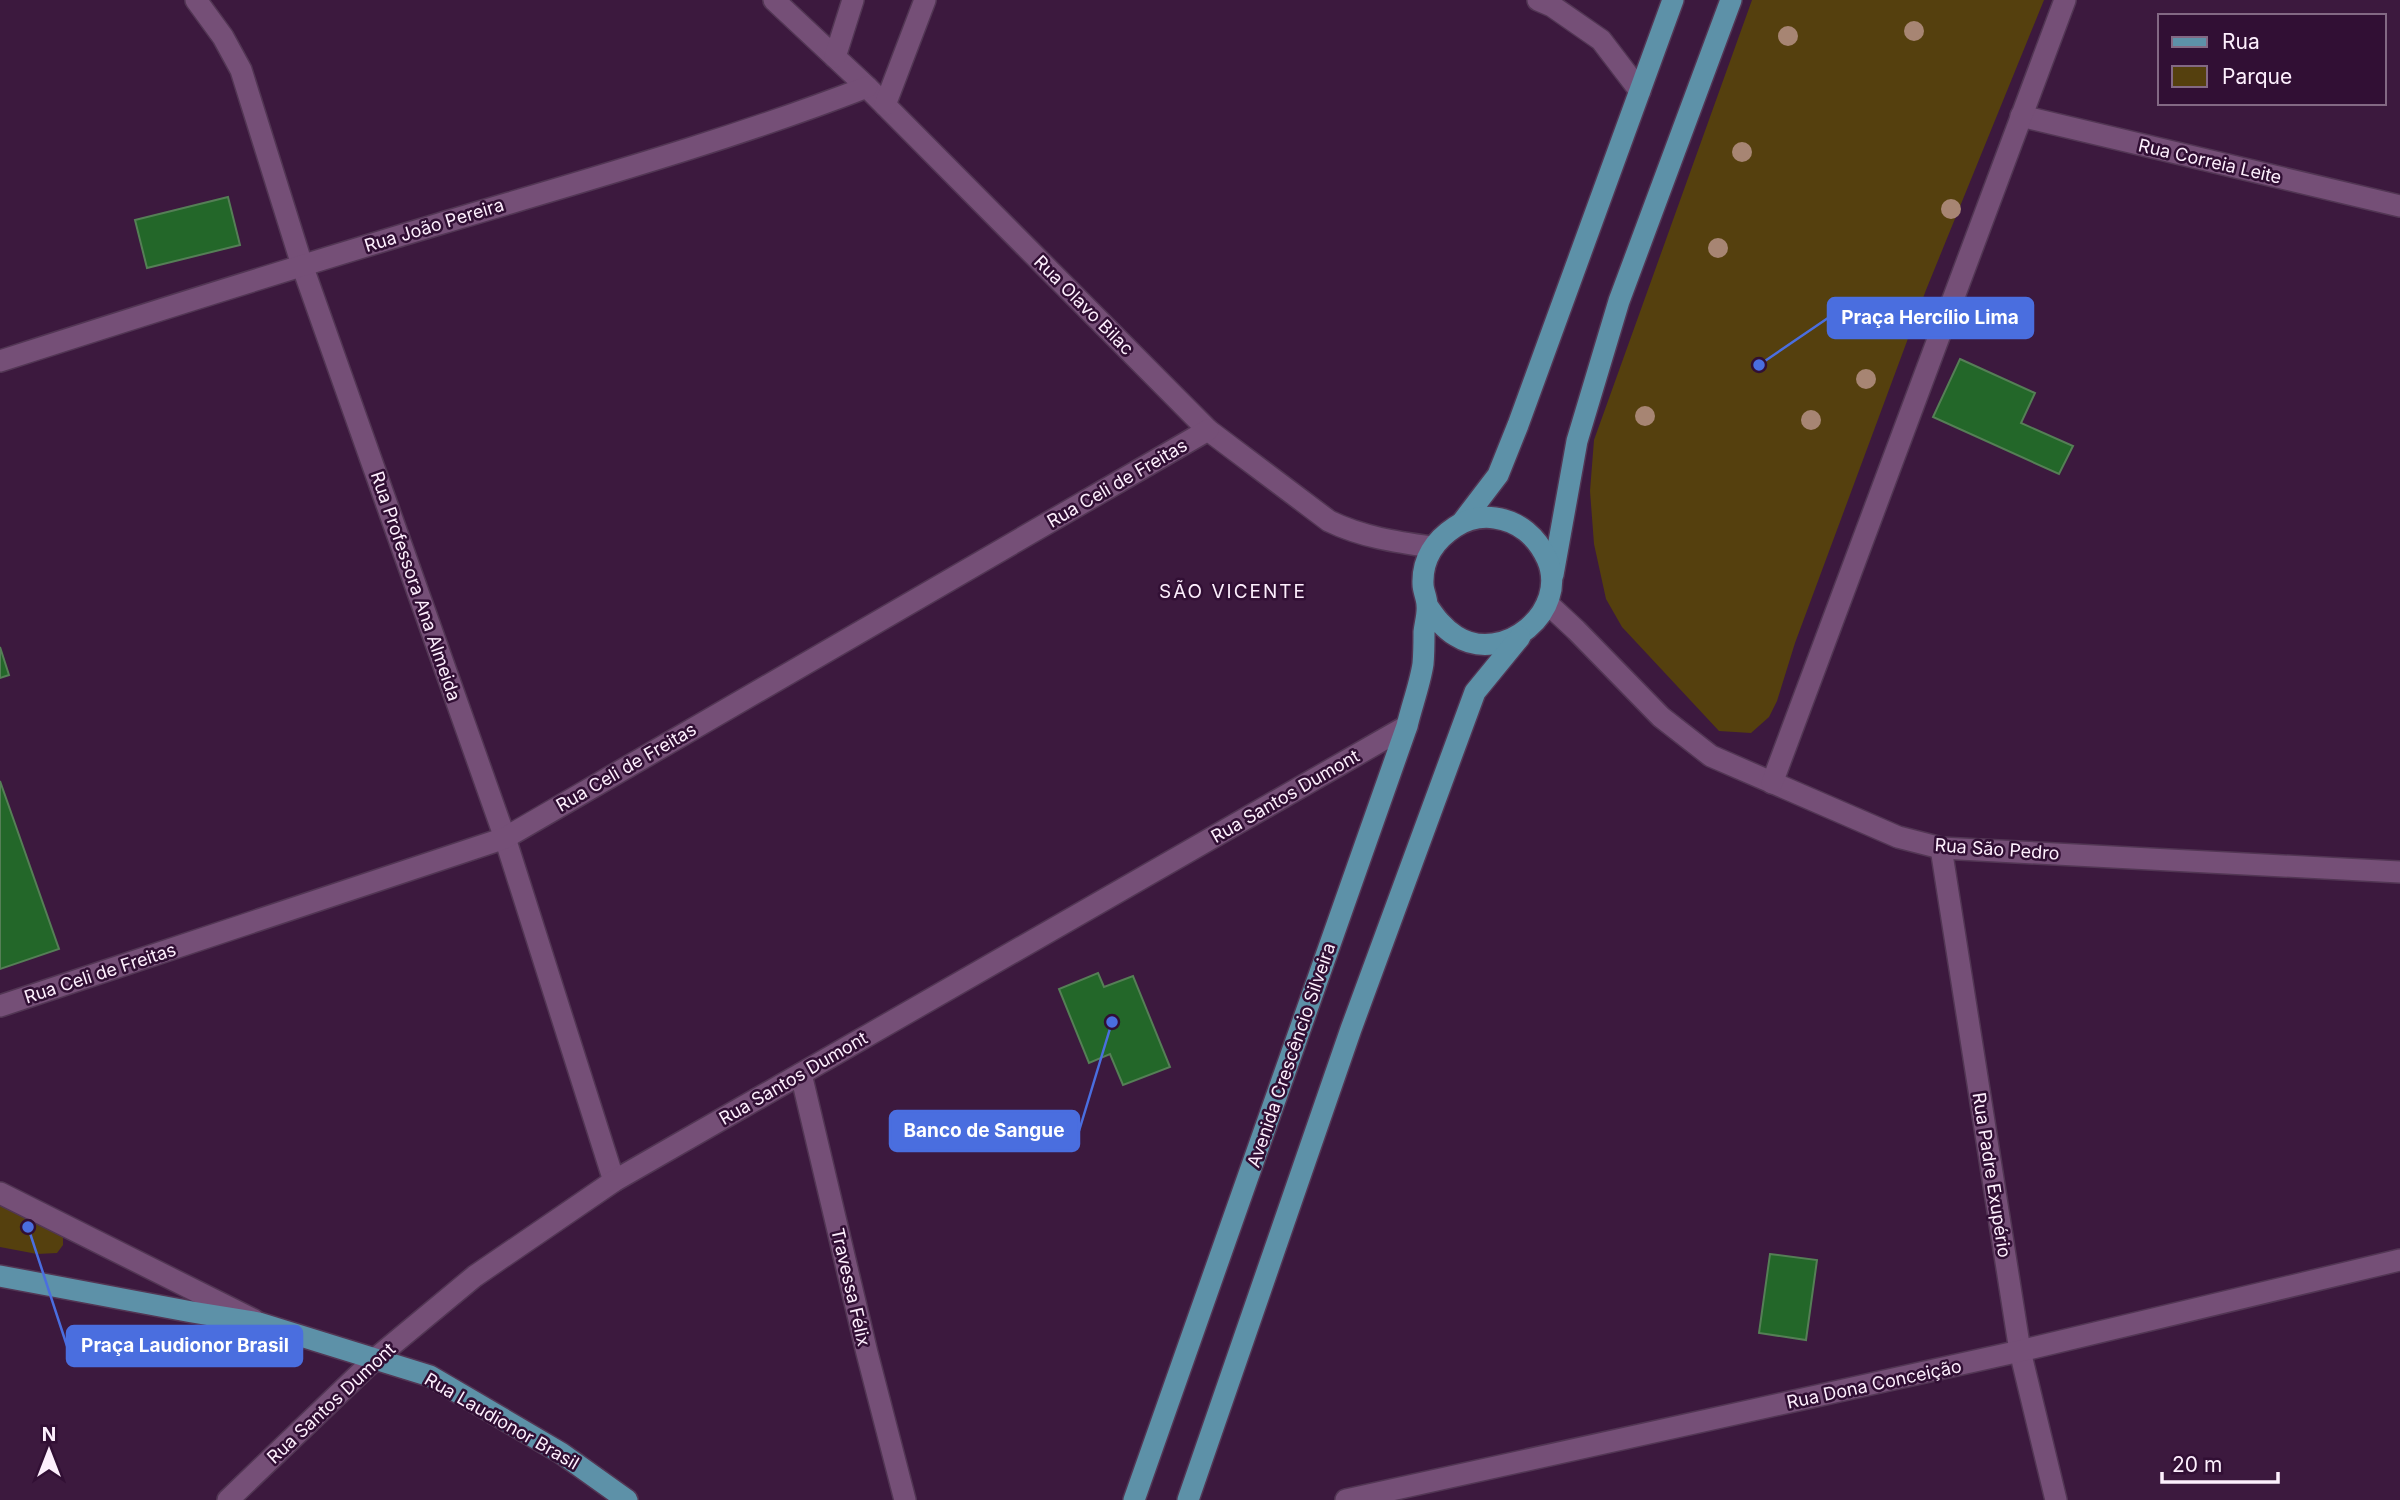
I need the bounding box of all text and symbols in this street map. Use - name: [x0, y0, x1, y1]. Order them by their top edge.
- legend: [2158, 14, 2386, 105]
- text: Rua: [2222, 29, 2260, 54]
- text: Parque: [2222, 64, 2292, 89]
- street label: Rua Correia Leite: [2136, 134, 2284, 188]
- street label: Rua João Pereira: [362, 194, 506, 256]
- street label: Rua Olavo Bilac: [1030, 251, 1138, 359]
- callout: Praça Hercílio Lima: [1828, 298, 2033, 338]
- text: Praça Hercílio Lima: [1841, 306, 2019, 329]
- street label: Rua Celi de Freitas: [1043, 434, 1191, 532]
- street label: Rua Professora Ana Almeida: [367, 469, 465, 703]
- district label: SÃO VICENTE: [1159, 580, 1307, 603]
- street label: Rua Celi de Freitas: [552, 718, 700, 816]
- street label: Rua Santos Dumont: [1207, 745, 1363, 847]
- street label: Rua São Pedro: [1934, 834, 2060, 864]
- street label: Rua Celi de Freitas: [21, 939, 179, 1007]
- street label: Avenida Crescêncio Silveira: [1243, 940, 1339, 1170]
- street label: Rua Santos Dumont: [715, 1027, 871, 1129]
- street label: Rua Padre Exupério: [1969, 1091, 2015, 1259]
- callout: Banco de Sangue: [890, 1111, 1079, 1151]
- text: Banco de Sangue: [903, 1119, 1065, 1142]
- street label: Travessa Félix: [827, 1226, 875, 1348]
- callout: Praça Laudionor Brasil: [67, 1326, 302, 1366]
- text: Praça Laudionor Brasil: [81, 1334, 289, 1357]
- street label: Rua Santos Dumont: [263, 1338, 399, 1468]
- street label: Rua Dona Conceição: [1785, 1355, 1963, 1413]
- street label: Rua Laudionor Brasil: [421, 1368, 583, 1474]
- north arrow: [14, 1416, 84, 1486]
- text: N: [42, 1423, 56, 1446]
- scale bar: [2162, 1440, 2278, 1484]
- text: 20 m: [2172, 1452, 2222, 1477]

